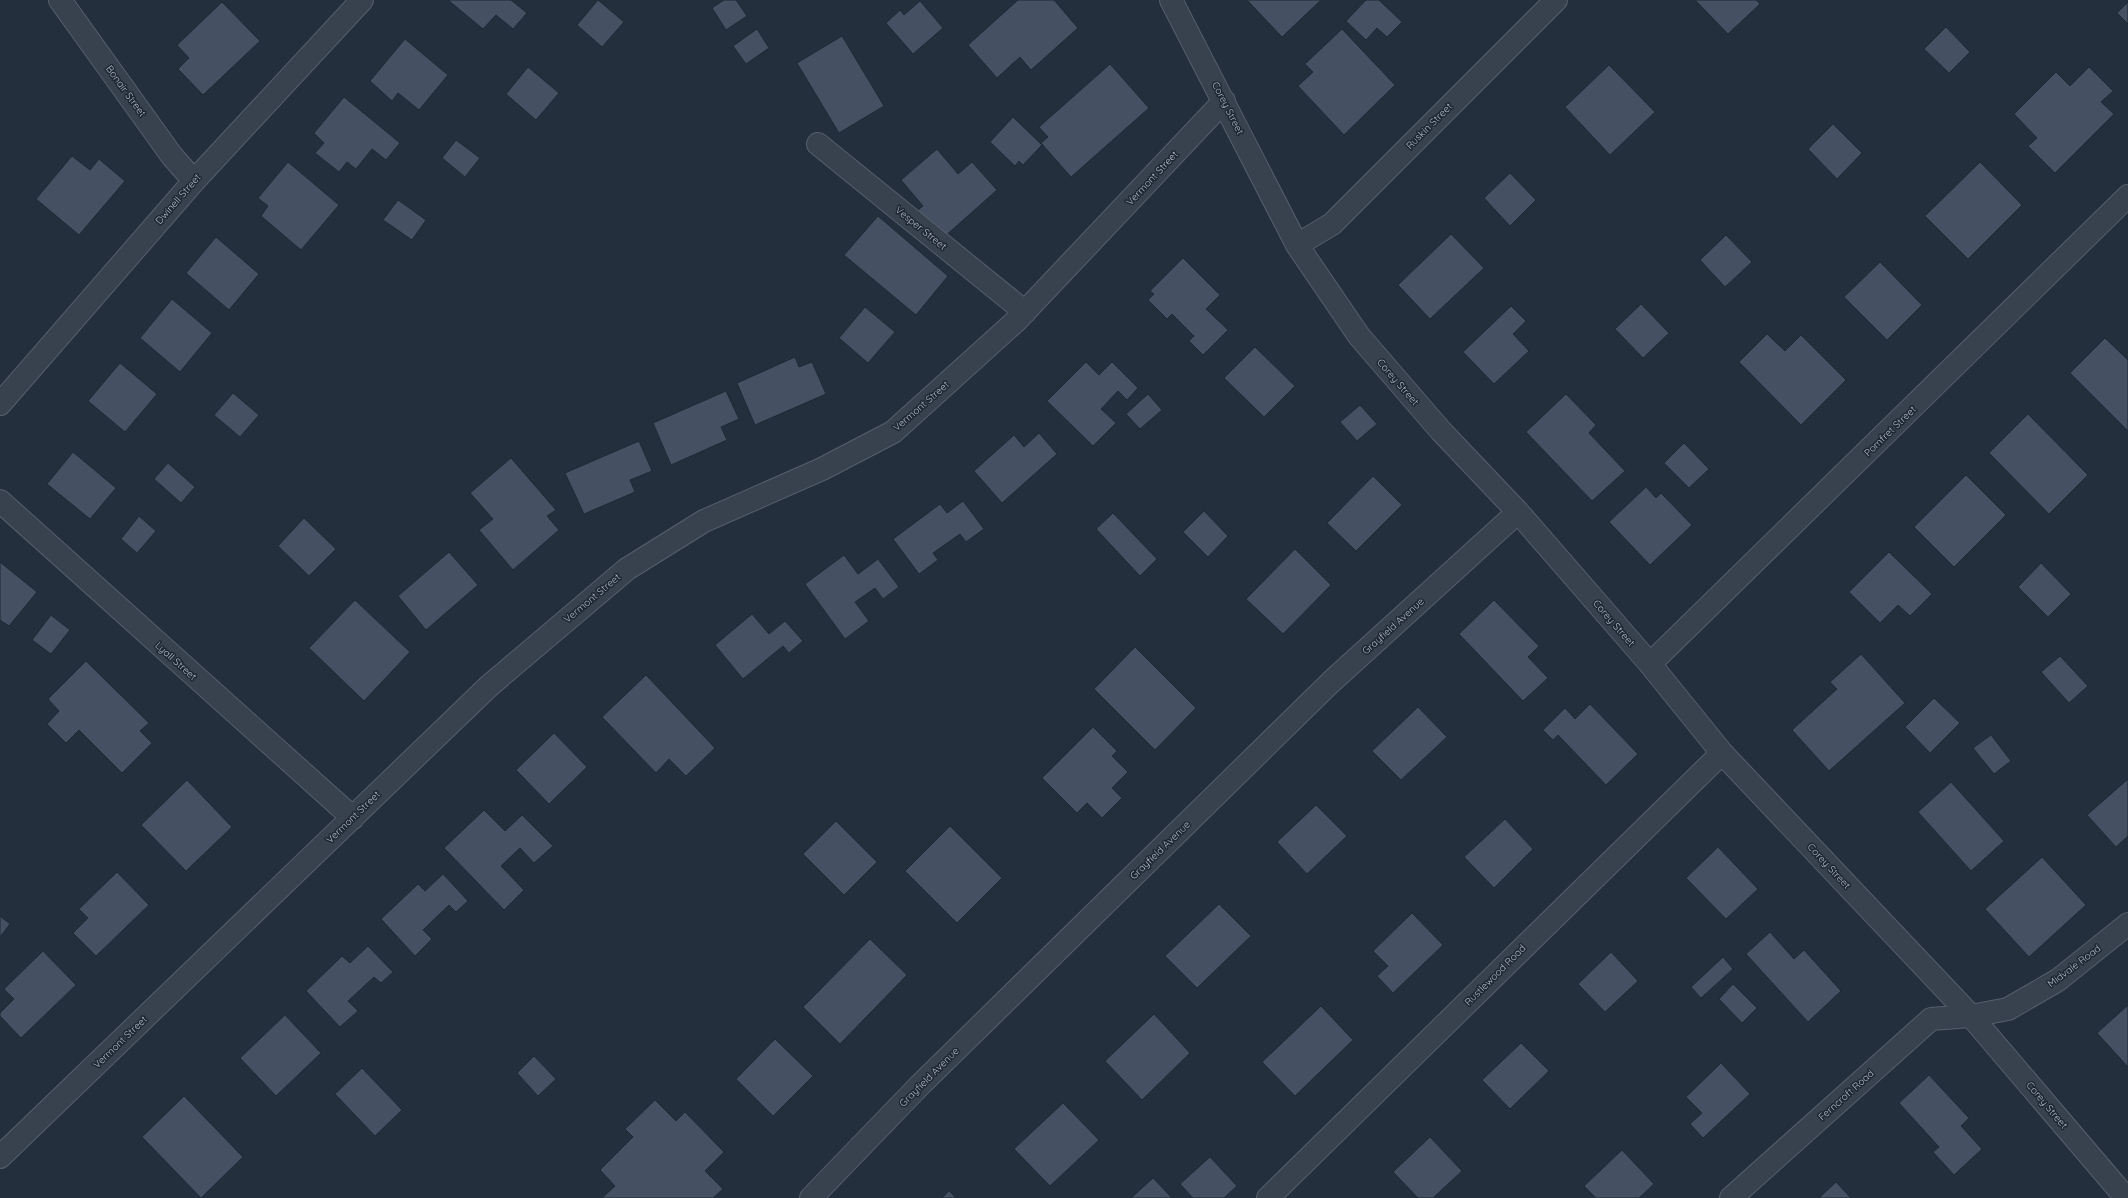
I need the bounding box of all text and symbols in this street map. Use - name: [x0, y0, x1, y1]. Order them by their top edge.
- street label: Bonair Street: [103, 63, 149, 120]
- street label: Corey Street: [1209, 79, 1247, 137]
- street label: Ruskin Street: [1403, 100, 1455, 152]
- street label: Vermont Street: [1123, 147, 1181, 208]
- street label: Dwinell Street: [152, 171, 204, 227]
- street label: Vesper Street: [893, 203, 950, 253]
- street label: Corey Street: [1374, 356, 1422, 408]
- street label: Vermont Street: [890, 378, 952, 434]
- street label: Pomfret Street: [1861, 403, 1919, 459]
- street label: Vermont Street: [561, 570, 624, 626]
- street label: Grayfield Avenue: [1359, 595, 1427, 657]
- street label: Corey Street: [1590, 597, 1638, 649]
- street label: Lyall Street: [153, 639, 200, 683]
- street label: Vermont Street: [323, 787, 383, 846]
- street label: Grayfield Avenue: [1127, 818, 1193, 882]
- street label: Corey Street: [1805, 841, 1854, 892]
- street label: Rustlewood Road: [1462, 942, 1528, 1008]
- street label: Midvale Road: [2045, 942, 2103, 990]
- street label: Vermont Street: [90, 1012, 150, 1071]
- street label: Grayfield Avenue: [896, 1044, 962, 1110]
- street label: Ferncroft Road: [1816, 1067, 1876, 1123]
- street label: Corey Street: [2024, 1079, 2071, 1132]

